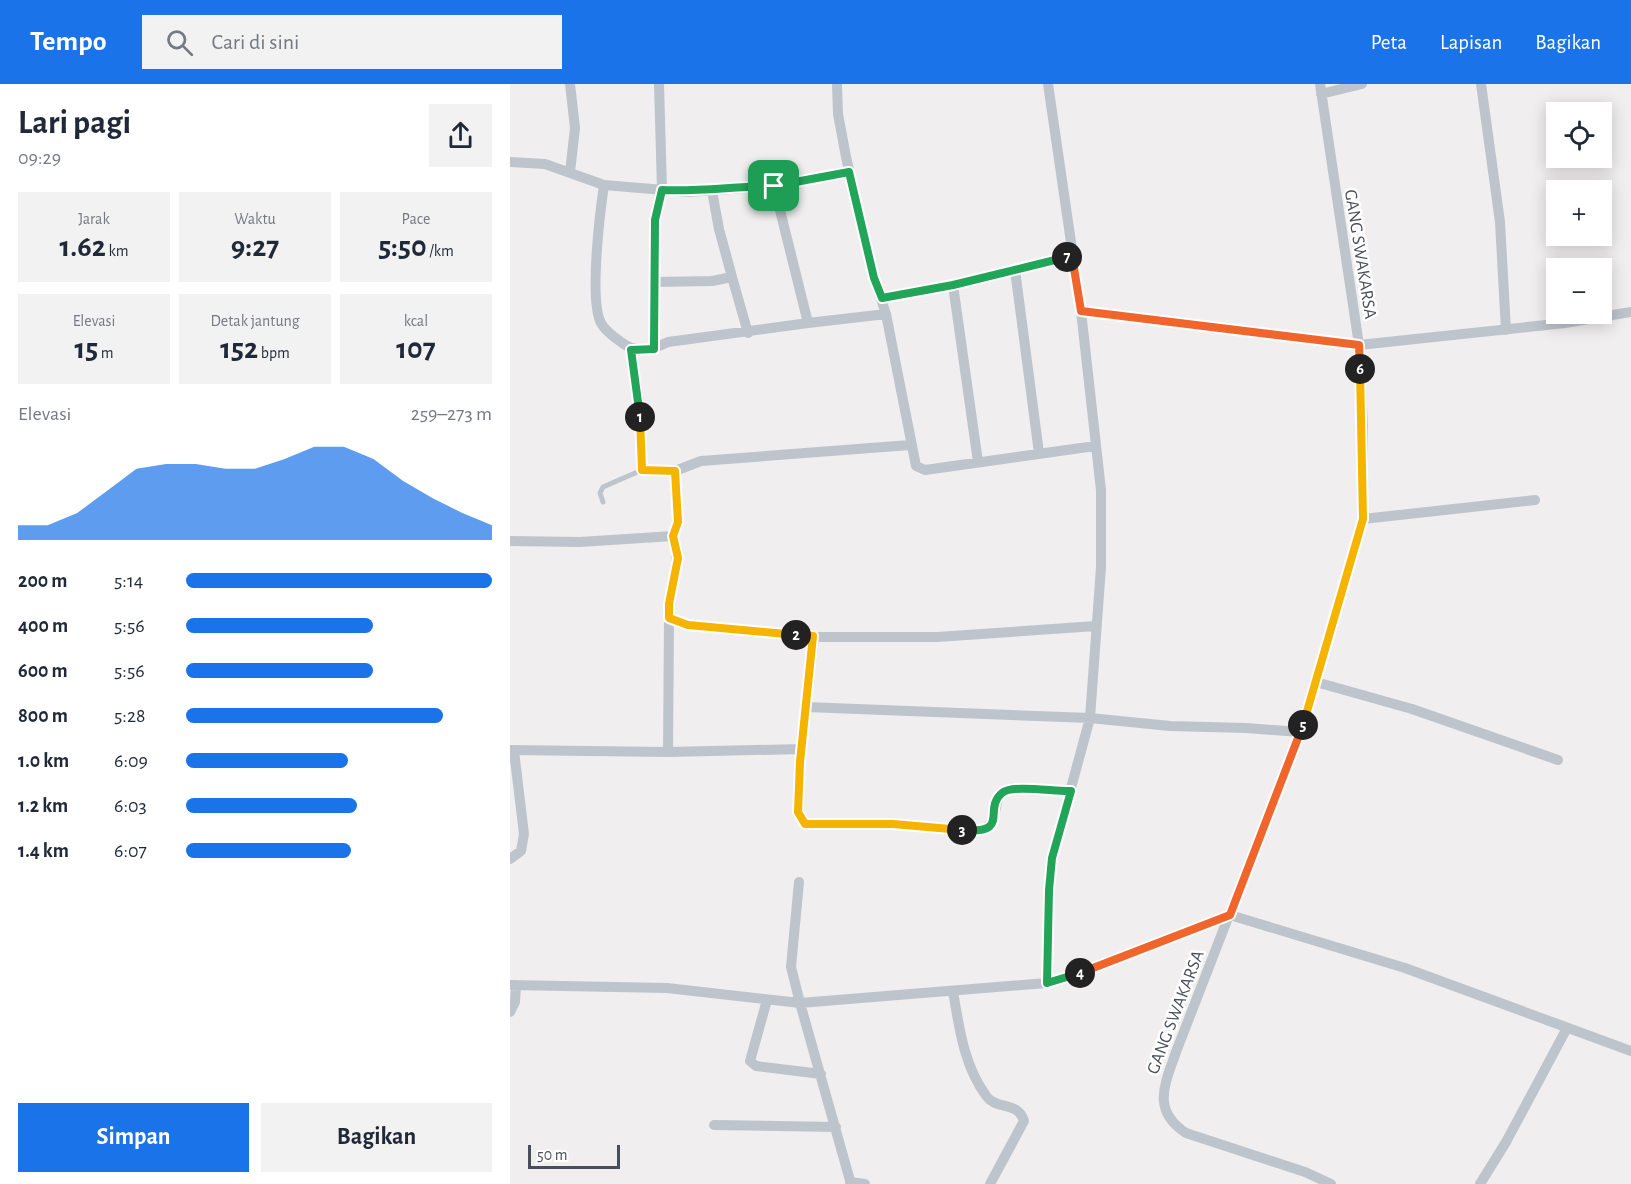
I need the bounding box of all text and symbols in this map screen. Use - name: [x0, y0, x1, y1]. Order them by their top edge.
- search box: [142, 15, 562, 69]
- icon: search: [163, 26, 196, 59]
- text: Tempo: [30, 28, 106, 56]
- text: Cari di sini: [211, 31, 299, 53]
- text: Peta: [1371, 32, 1407, 53]
- text: Lapisan: [1440, 32, 1502, 53]
- text: Bagikan: [1535, 32, 1601, 53]
- map controls: [1546, 102, 1612, 324]
- button: locate: [1546, 102, 1612, 168]
- button: share: [429, 104, 492, 167]
- text: Lari pagi: [18, 107, 131, 140]
- text: 09:29: [18, 148, 61, 168]
- pin: [748, 160, 799, 211]
- icon: arrive: [757, 169, 790, 202]
- button: +: [1546, 180, 1612, 246]
- street label: GANG SWAKARSA: [1341, 188, 1379, 321]
- text: Jarak: [78, 211, 110, 227]
- text: Waktu: [234, 211, 276, 227]
- text: Pace: [402, 211, 430, 227]
- text: 1.62: [59, 232, 106, 262]
- text: 9:27: [231, 232, 279, 262]
- text: 5:50: [378, 232, 427, 262]
- pin: 7: [1052, 242, 1082, 272]
- text: km: [106, 243, 129, 259]
- text: /km: [427, 243, 454, 259]
- text: 7: [1064, 249, 1070, 265]
- button: −: [1546, 258, 1612, 324]
- text: Elevasi: [73, 313, 115, 329]
- text: Detak jantung: [210, 313, 300, 329]
- text: kcal: [404, 313, 428, 329]
- text: 15: [74, 334, 98, 364]
- text: 152: [220, 334, 258, 364]
- text: 107: [396, 334, 436, 364]
- text: m: [98, 345, 114, 361]
- text: bpm: [258, 345, 290, 361]
- pin: 6: [1345, 354, 1375, 384]
- text: 6: [1356, 361, 1364, 377]
- pin: 1: [625, 402, 655, 432]
- text: Elevasi: [18, 404, 71, 424]
- text: 259–273 m: [411, 404, 492, 424]
- text: 1: [637, 409, 643, 425]
- text: 200 m: [18, 571, 67, 591]
- text: 5:14: [114, 571, 143, 591]
- text: 400 m: [18, 616, 68, 636]
- text: 5:56: [114, 616, 145, 636]
- pin: 2: [781, 620, 811, 650]
- text: 2: [792, 627, 800, 643]
- text: 600 m: [18, 661, 68, 681]
- text: 5:56: [114, 661, 145, 681]
- text: 800 m: [18, 706, 68, 726]
- text: 5:28: [114, 706, 146, 726]
- pin: 5: [1288, 710, 1318, 740]
- text: 5: [1300, 717, 1306, 733]
- text: 1.0 km: [18, 751, 69, 771]
- text: 6:09: [114, 751, 148, 771]
- text: 1.2 km: [18, 796, 68, 816]
- text: 6:03: [114, 796, 147, 816]
- pin: 3: [947, 815, 977, 845]
- text: 3: [959, 822, 965, 838]
- text: 1.4 km: [18, 841, 69, 861]
- text: 6:07: [114, 841, 147, 861]
- street label: GANG SWAKARSA: [1144, 948, 1208, 1077]
- pin: 4: [1065, 958, 1095, 988]
- text: 4: [1076, 965, 1084, 981]
- button: Simpan: [18, 1103, 249, 1172]
- button: Bagikan: [261, 1103, 492, 1172]
- scale bar: [528, 1142, 620, 1170]
- text: 50 m: [537, 1147, 568, 1163]

